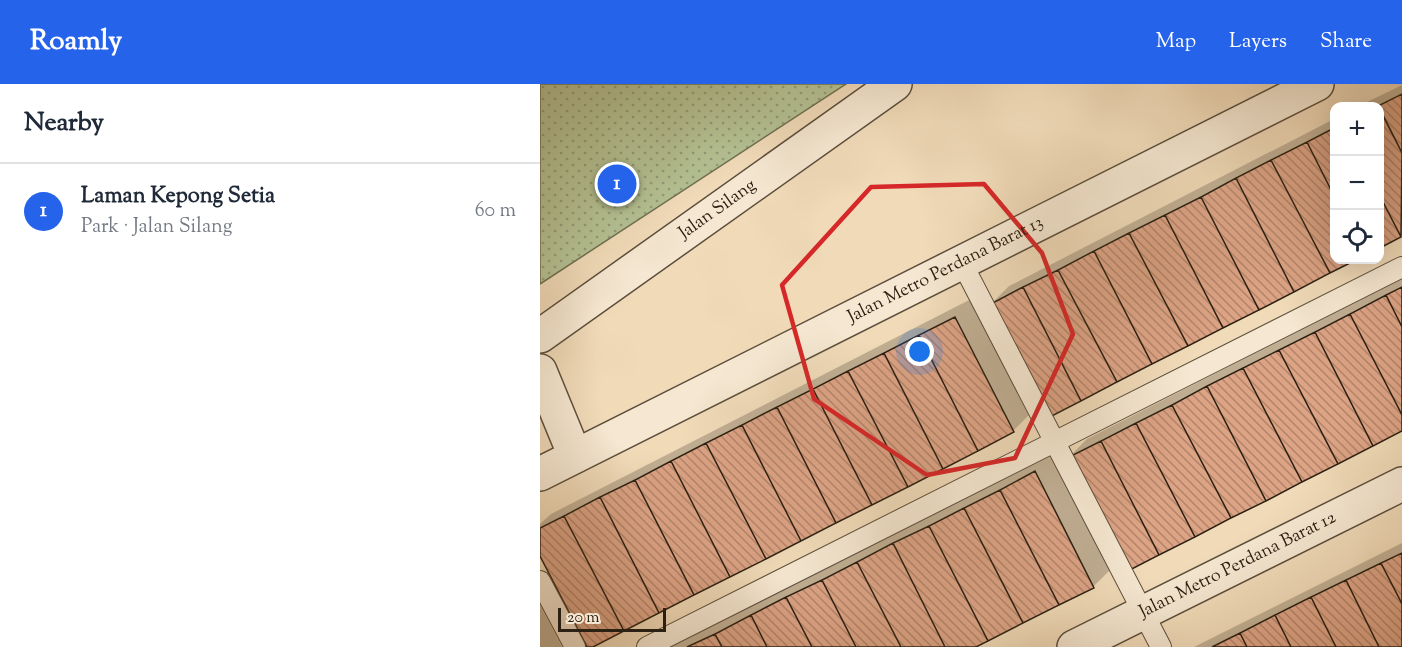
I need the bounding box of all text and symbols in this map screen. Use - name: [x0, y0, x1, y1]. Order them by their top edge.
- text: Roamly: [30, 22, 122, 62]
- text: Map: [1156, 27, 1196, 57]
- text: Layers: [1229, 27, 1287, 57]
- text: Share: [1320, 27, 1372, 57]
- map controls: [1330, 102, 1384, 264]
- button: +: [1330, 102, 1384, 156]
- text: Nearby: [24, 105, 104, 142]
- button: −: [1330, 156, 1384, 210]
- pin: 1: [598, 162, 637, 206]
- street label: Jalan Silang: [673, 173, 762, 247]
- text: Laman Kepong Setia: [81, 181, 275, 213]
- text: 1: [40, 197, 47, 226]
- text: 60 m: [475, 197, 516, 226]
- street label: Jalan Metro Perdana Barat 13: [842, 210, 1048, 331]
- button: locate: [1330, 210, 1384, 264]
- text: Park · Jalan Silang: [81, 213, 232, 242]
- your location: [905, 337, 934, 366]
- street label: Jalan Metro Perdana Barat 12: [1134, 505, 1341, 626]
- scale bar: [558, 605, 666, 632]
- text: 20 m: [567, 607, 600, 630]

